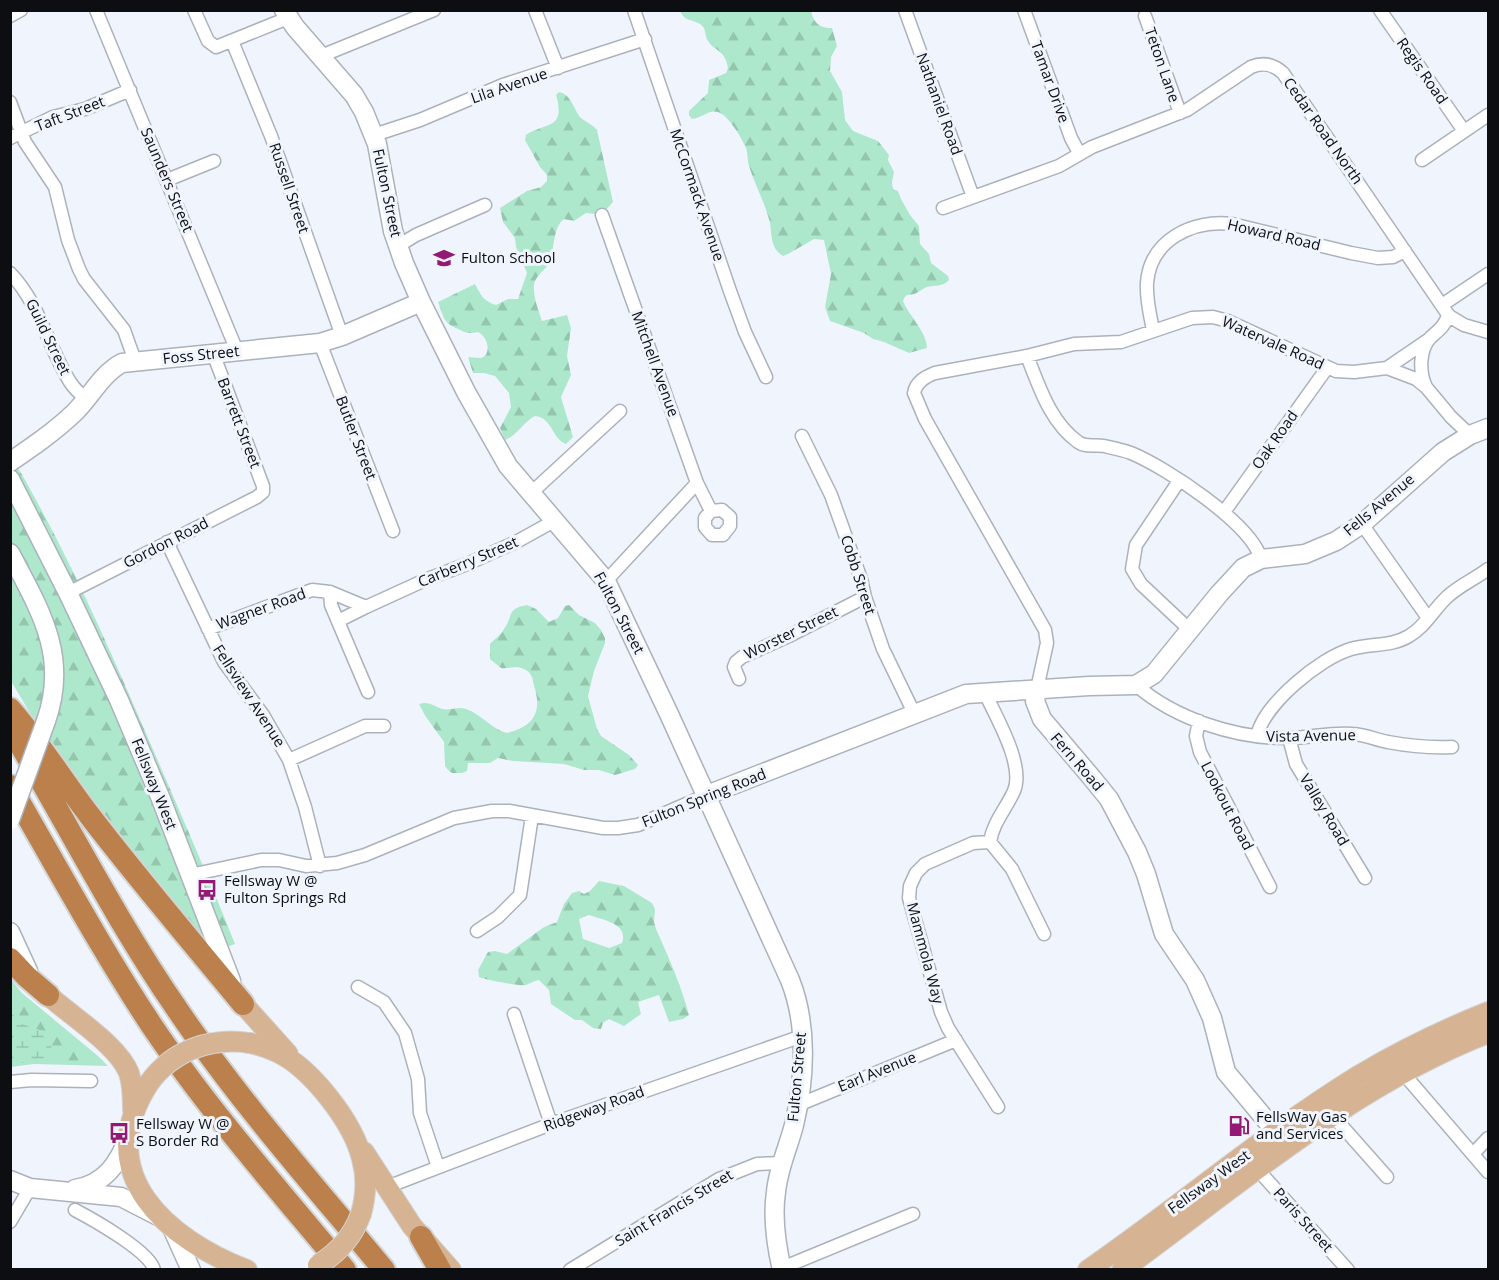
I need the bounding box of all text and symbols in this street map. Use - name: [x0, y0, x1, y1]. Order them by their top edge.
- street label: Teton Lane: [1141, 25, 1185, 105]
- street label: Regis Road: [1393, 33, 1453, 107]
- street label: Tamar Drive: [1027, 38, 1075, 125]
- street label: Nathaniel Road: [912, 50, 968, 158]
- street label: Lila Avenue: [468, 63, 550, 108]
- street label: Cedar Road North: [1279, 73, 1368, 188]
- street label: Taft Street: [32, 91, 107, 135]
- street label: Saunders Street: [137, 124, 199, 235]
- street label: McCormack Avenue: [666, 126, 730, 263]
- street label: Russell Street: [265, 140, 315, 236]
- street label: Fulton Street: [369, 147, 407, 239]
- street label: Howard Road: [1226, 214, 1323, 254]
- school or university icon: Fulton School: [432, 246, 456, 270]
- place label: Fulton School: [461, 247, 556, 267]
- street label: Guild Street: [22, 295, 76, 378]
- street label: Mitchell Avenue: [628, 308, 684, 419]
- street label: Watervale Road: [1219, 311, 1328, 374]
- street label: Foss Street: [162, 340, 240, 368]
- street label: Barrett Street: [214, 375, 266, 471]
- street label: Butler Street: [332, 393, 382, 482]
- street label: Oak Road: [1247, 406, 1302, 473]
- street label: Fells Avenue: [1339, 469, 1418, 540]
- street label: Gordon Road: [120, 512, 212, 572]
- street label: Carberry Street: [414, 531, 521, 591]
- street label: Cobb Street: [837, 532, 881, 617]
- street label: Fulton Street: [590, 568, 650, 657]
- street label: Wagner Road: [213, 583, 308, 633]
- street label: Worster Street: [740, 601, 841, 663]
- street label: Fellsview Avenue: [209, 640, 290, 751]
- street label: Vista Avenue: [1266, 724, 1356, 746]
- street label: Fern Road: [1047, 728, 1109, 795]
- street label: Fellsway West: [127, 735, 182, 832]
- street label: Lookout Road: [1197, 758, 1259, 853]
- street label: Fulton Spring Road: [638, 763, 769, 831]
- street label: Valley Road: [1296, 770, 1354, 849]
- place label: Fellsway W @ Fulton Springs Rd: [224, 870, 346, 907]
- bus stop icon: Fellsway W @ Fulton Springs Rd: [195, 878, 219, 902]
- street label: Mammola Way: [903, 900, 949, 1006]
- street label: Fulton Street: [782, 1031, 810, 1123]
- street label: Earl Avenue: [835, 1046, 919, 1096]
- street label: Ridgeway Road: [540, 1081, 647, 1136]
- place label: FellsWay Gas and Services: [1256, 1106, 1347, 1143]
- place label: Fellsway W @ S Border Rd: [136, 1113, 229, 1150]
- fuel station icon: FellsWay Gas and Services: [1227, 1114, 1251, 1138]
- bus stop icon: Fellsway W @ S Border Rd: [107, 1121, 131, 1145]
- street label: Fellsway West: [1163, 1145, 1254, 1218]
- street label: Saint Francis Street: [611, 1164, 736, 1250]
- street label: Paris Street: [1269, 1183, 1338, 1256]

